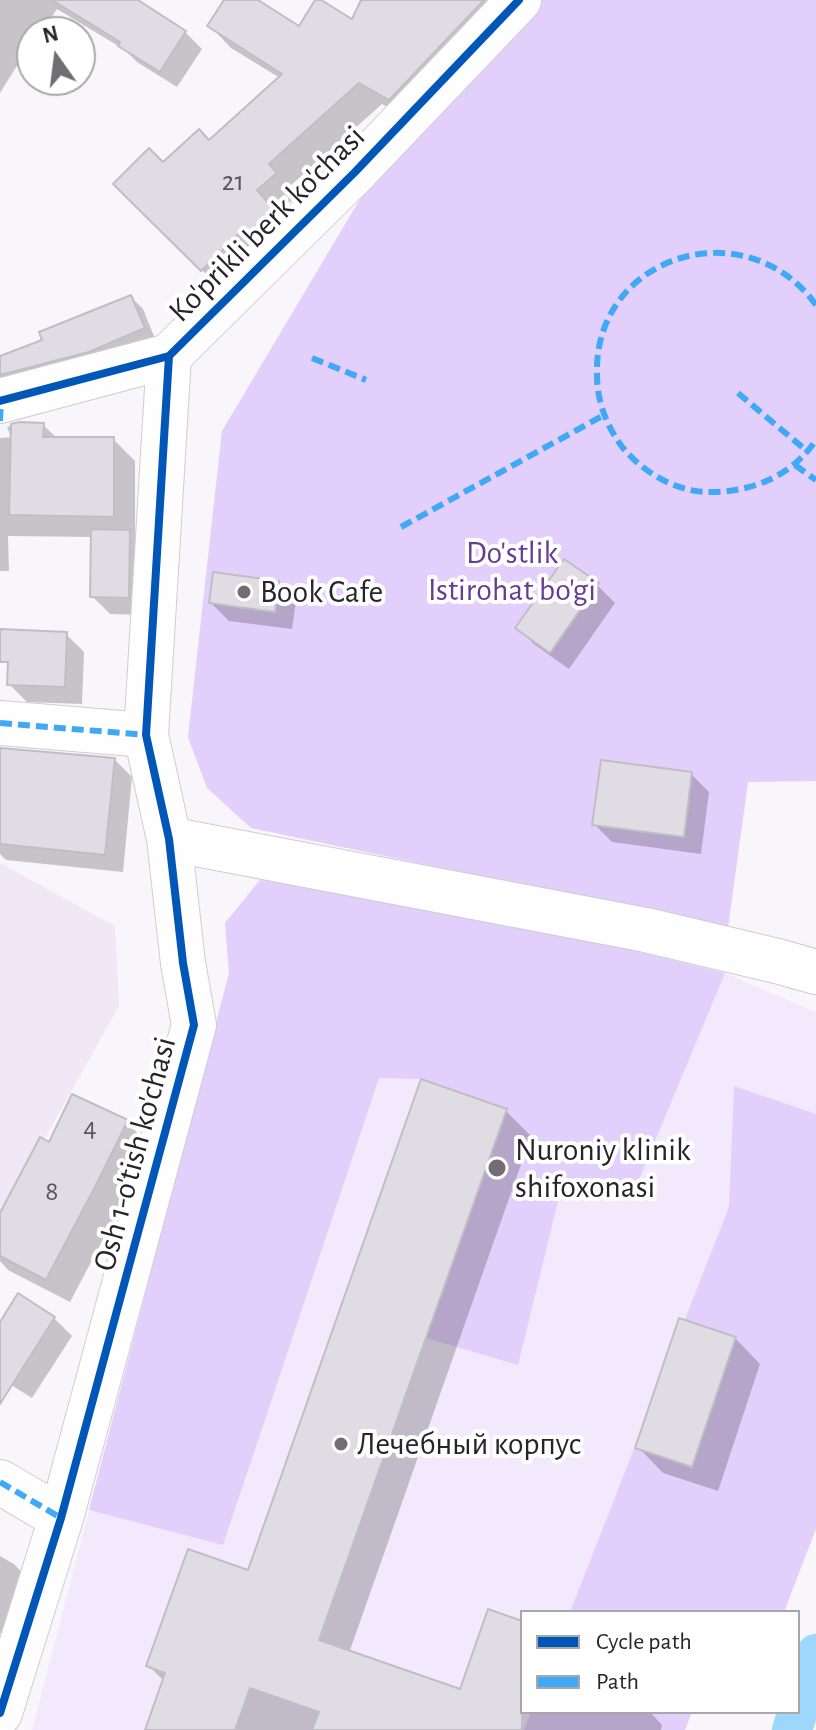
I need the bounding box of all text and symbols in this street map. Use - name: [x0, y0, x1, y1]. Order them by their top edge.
- north arrow: [16, 16, 96, 96]
- text: N: [41, 22, 61, 47]
- street label: Ko'prikli berk ko'chasi: [161, 118, 373, 330]
- house number: 21: [222, 165, 244, 199]
- park label: Do'stlik Istirohat bo'gi: [428, 534, 596, 609]
- place label: Book Cafe: [260, 573, 383, 611]
- marker: Book Cafe: [235, 583, 253, 601]
- street label: Osh 1-o'tish ko'chasi: [85, 1033, 185, 1275]
- house number: 4: [83, 1111, 97, 1145]
- place label: Nuroniy klinik shifoxonasi: [515, 1131, 690, 1206]
- marker: Nuroniy klinik shifoxonasi: [486, 1157, 508, 1179]
- house number: 8: [45, 1175, 59, 1209]
- place label: Лечебный корпус: [357, 1425, 582, 1463]
- marker: Лечебный корпус: [332, 1435, 350, 1453]
- legend: [520, 1610, 800, 1714]
- text: Cycle path: [596, 1630, 692, 1654]
- text: Path: [596, 1670, 639, 1694]

